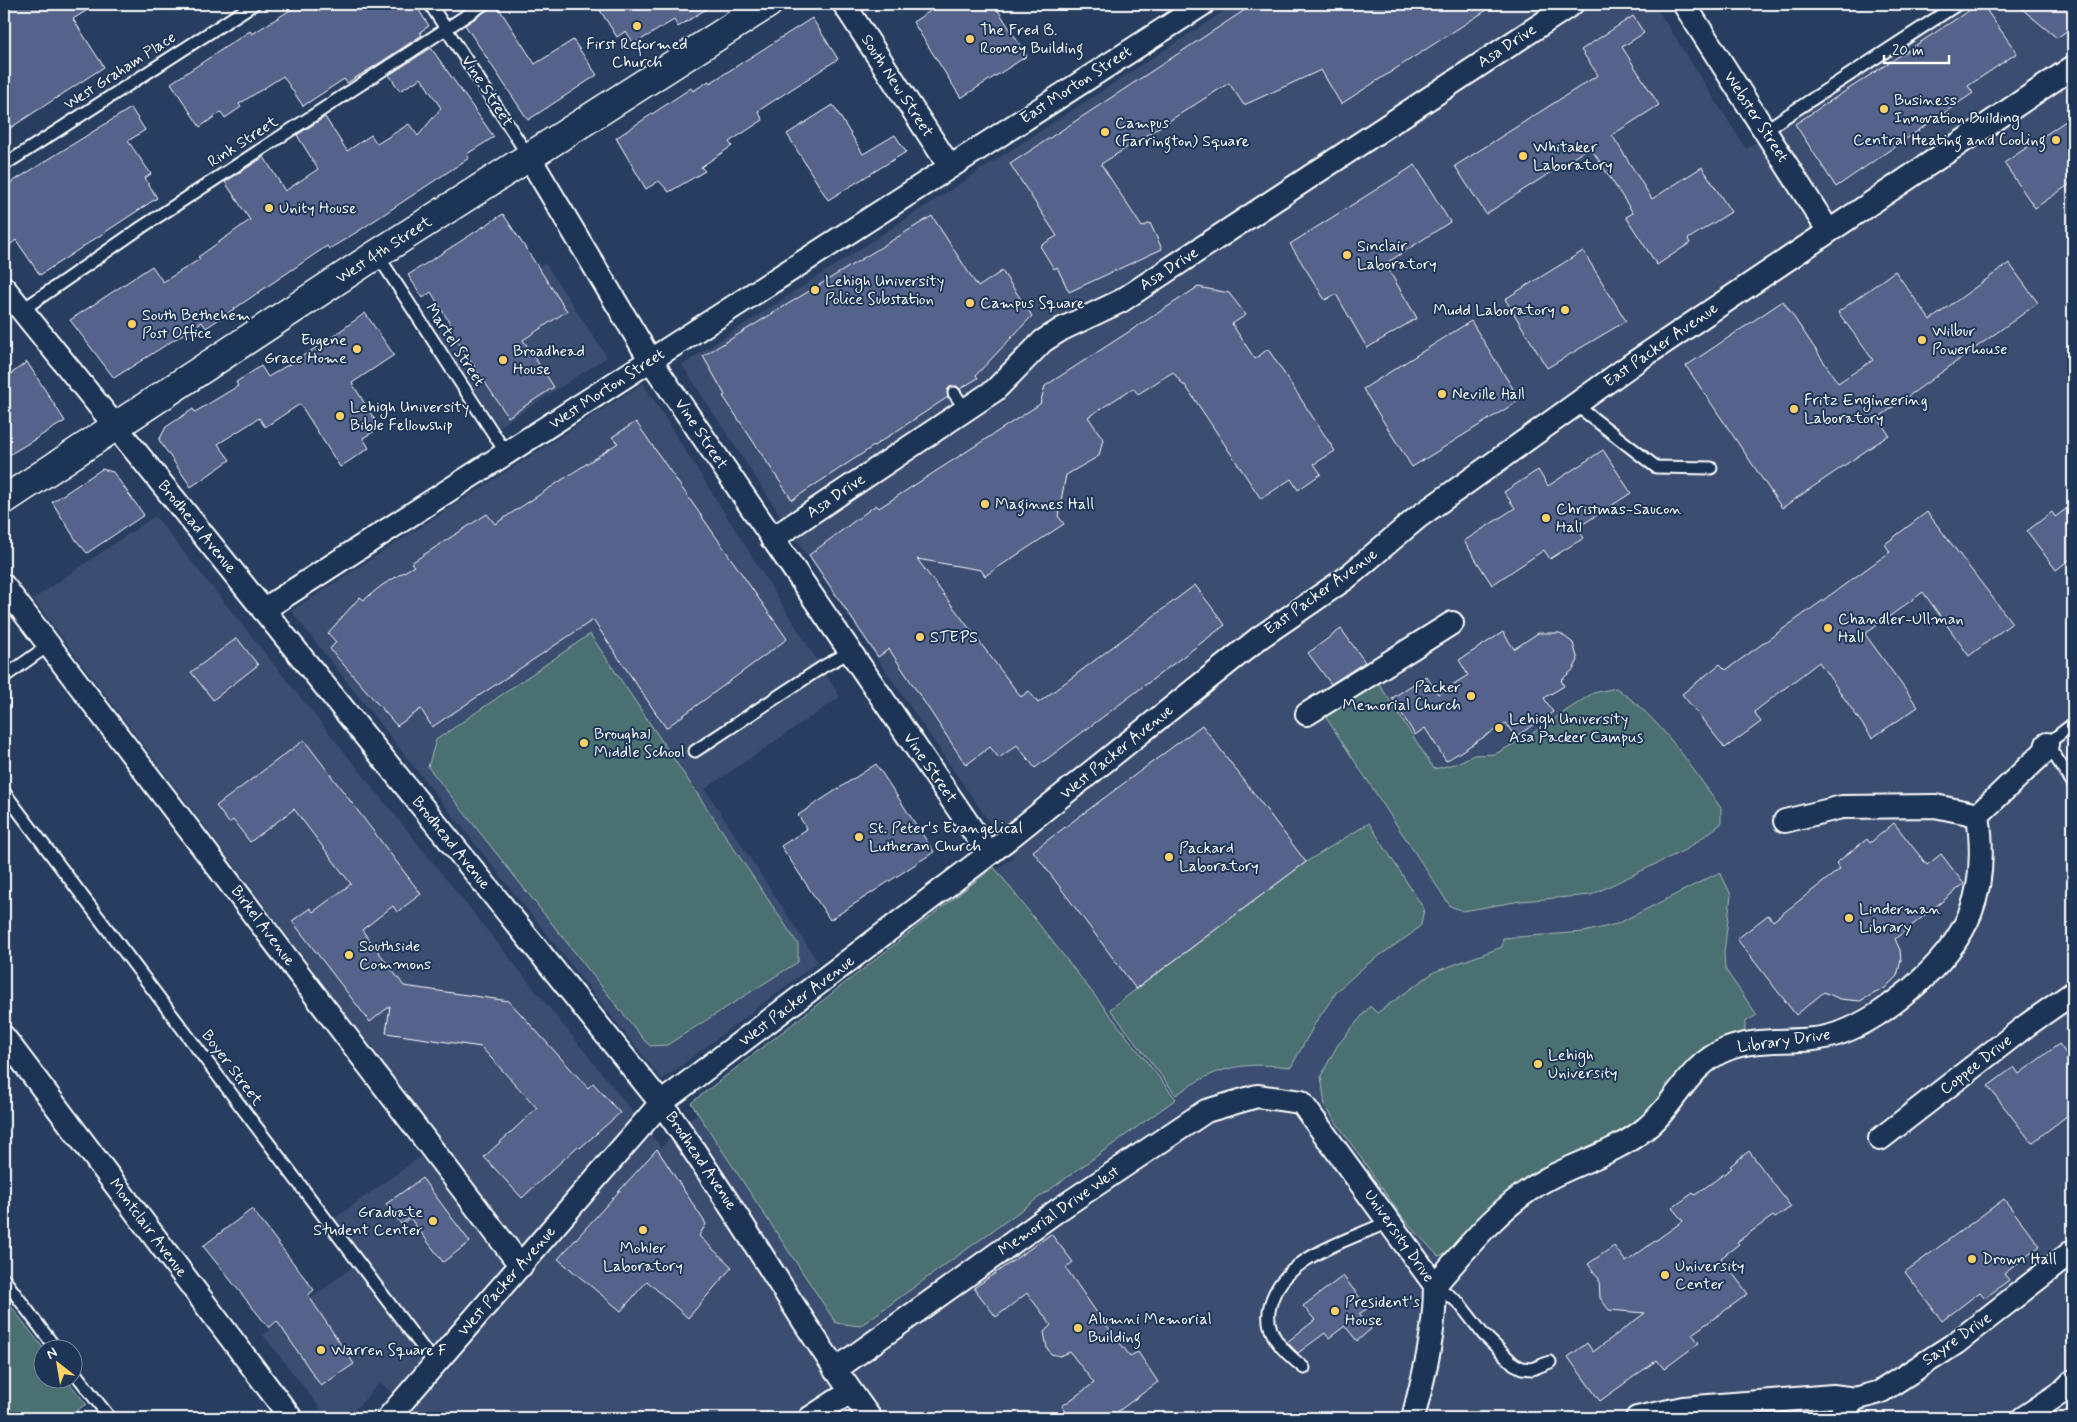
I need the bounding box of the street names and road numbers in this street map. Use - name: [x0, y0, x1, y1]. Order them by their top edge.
- street label: Asa Drive: [1474, 19, 1541, 73]
- street label: West Graham Place: [60, 27, 180, 115]
- street label: South New Street: [856, 31, 938, 142]
- street label: East Morton Street: [1016, 41, 1136, 129]
- street label: Vine Street: [456, 51, 518, 131]
- street label: Webster Street: [1719, 68, 1793, 166]
- street label: Rink Street: [204, 111, 283, 173]
- street label: West 4th Street: [332, 211, 436, 289]
- street label: Asa Drive: [1136, 242, 1203, 296]
- street label: East Packer Avenue: [1600, 297, 1723, 392]
- street label: Martel Street: [420, 299, 490, 391]
- street label: West Morton Street: [545, 344, 669, 434]
- street label: Vine Street: [670, 394, 733, 474]
- street label: Asa Drive: [803, 469, 869, 523]
- street label: Brodhead Avenue: [153, 476, 241, 578]
- street label: East Packer Avenue: [1260, 544, 1382, 640]
- street label: West Packer Avenue: [1056, 700, 1178, 804]
- street label: Vine Street: [898, 729, 962, 808]
- street label: Brodhead Avenue: [407, 792, 495, 894]
- street label: Birkel Avenue: [226, 882, 300, 971]
- street label: West Packer Avenue: [735, 950, 859, 1051]
- street label: Library Drive: [1736, 1024, 1832, 1058]
- street label: Boyer Street: [197, 1026, 268, 1111]
- street label: Coppee Drive: [1936, 1030, 2016, 1100]
- street label: Brodhead Avenue: [660, 1108, 742, 1215]
- street label: Memorial Drive West: [994, 1161, 1124, 1261]
- street label: Montclair Avenue: [104, 1174, 192, 1282]
- street label: University Drive: [1359, 1185, 1439, 1287]
- street label: West Packer Avenue: [453, 1221, 561, 1341]
- street label: Sayre Drive: [1918, 1307, 1996, 1371]

